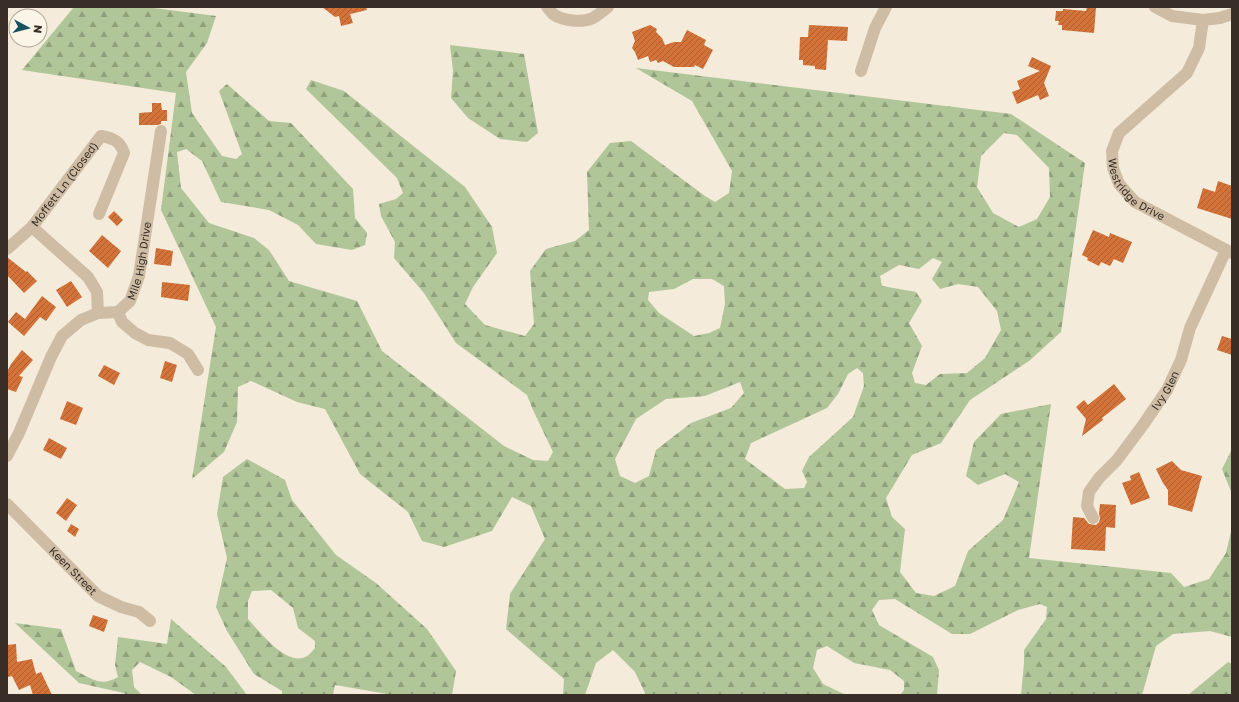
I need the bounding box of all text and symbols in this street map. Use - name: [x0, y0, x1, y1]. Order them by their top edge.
- north arrow: [8, 8, 48, 48]
- text: N: [31, 24, 45, 34]
- street label: Moffett Ln (Closed): [28, 139, 100, 229]
- street label: Westridge Drive: [1106, 158, 1167, 223]
- street label: Mile High Drive: [124, 221, 153, 302]
- street label: Ivy Glen: [1148, 369, 1181, 412]
- street label: Keen Street: [47, 544, 100, 597]

